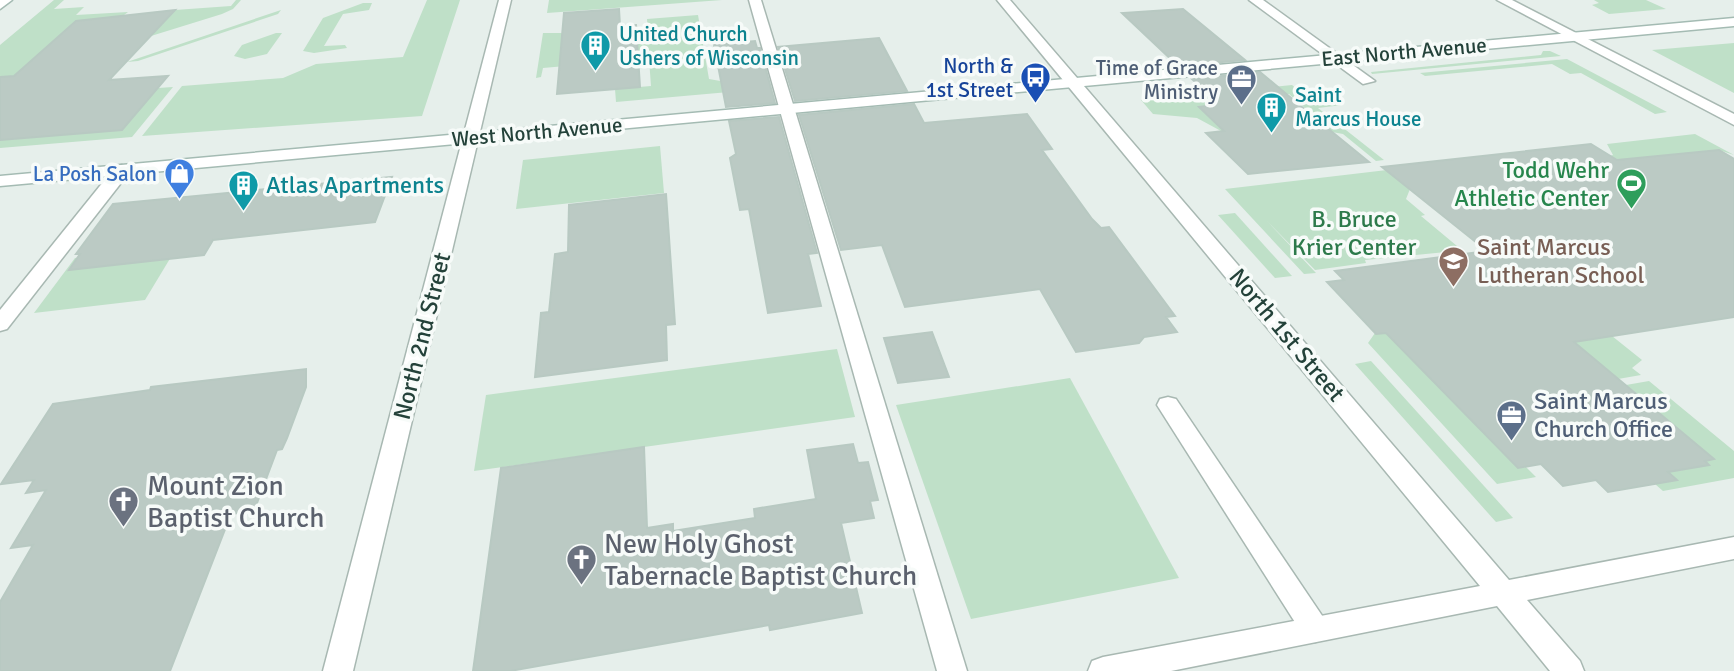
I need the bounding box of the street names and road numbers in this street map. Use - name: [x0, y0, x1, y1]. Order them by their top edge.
- street label: East North Avenue: [1320, 32, 1488, 72]
- street label: West North Avenue: [451, 112, 623, 152]
- street label: North 2nd Street: [387, 249, 457, 423]
- street label: North 1st Street: [1223, 262, 1351, 408]

